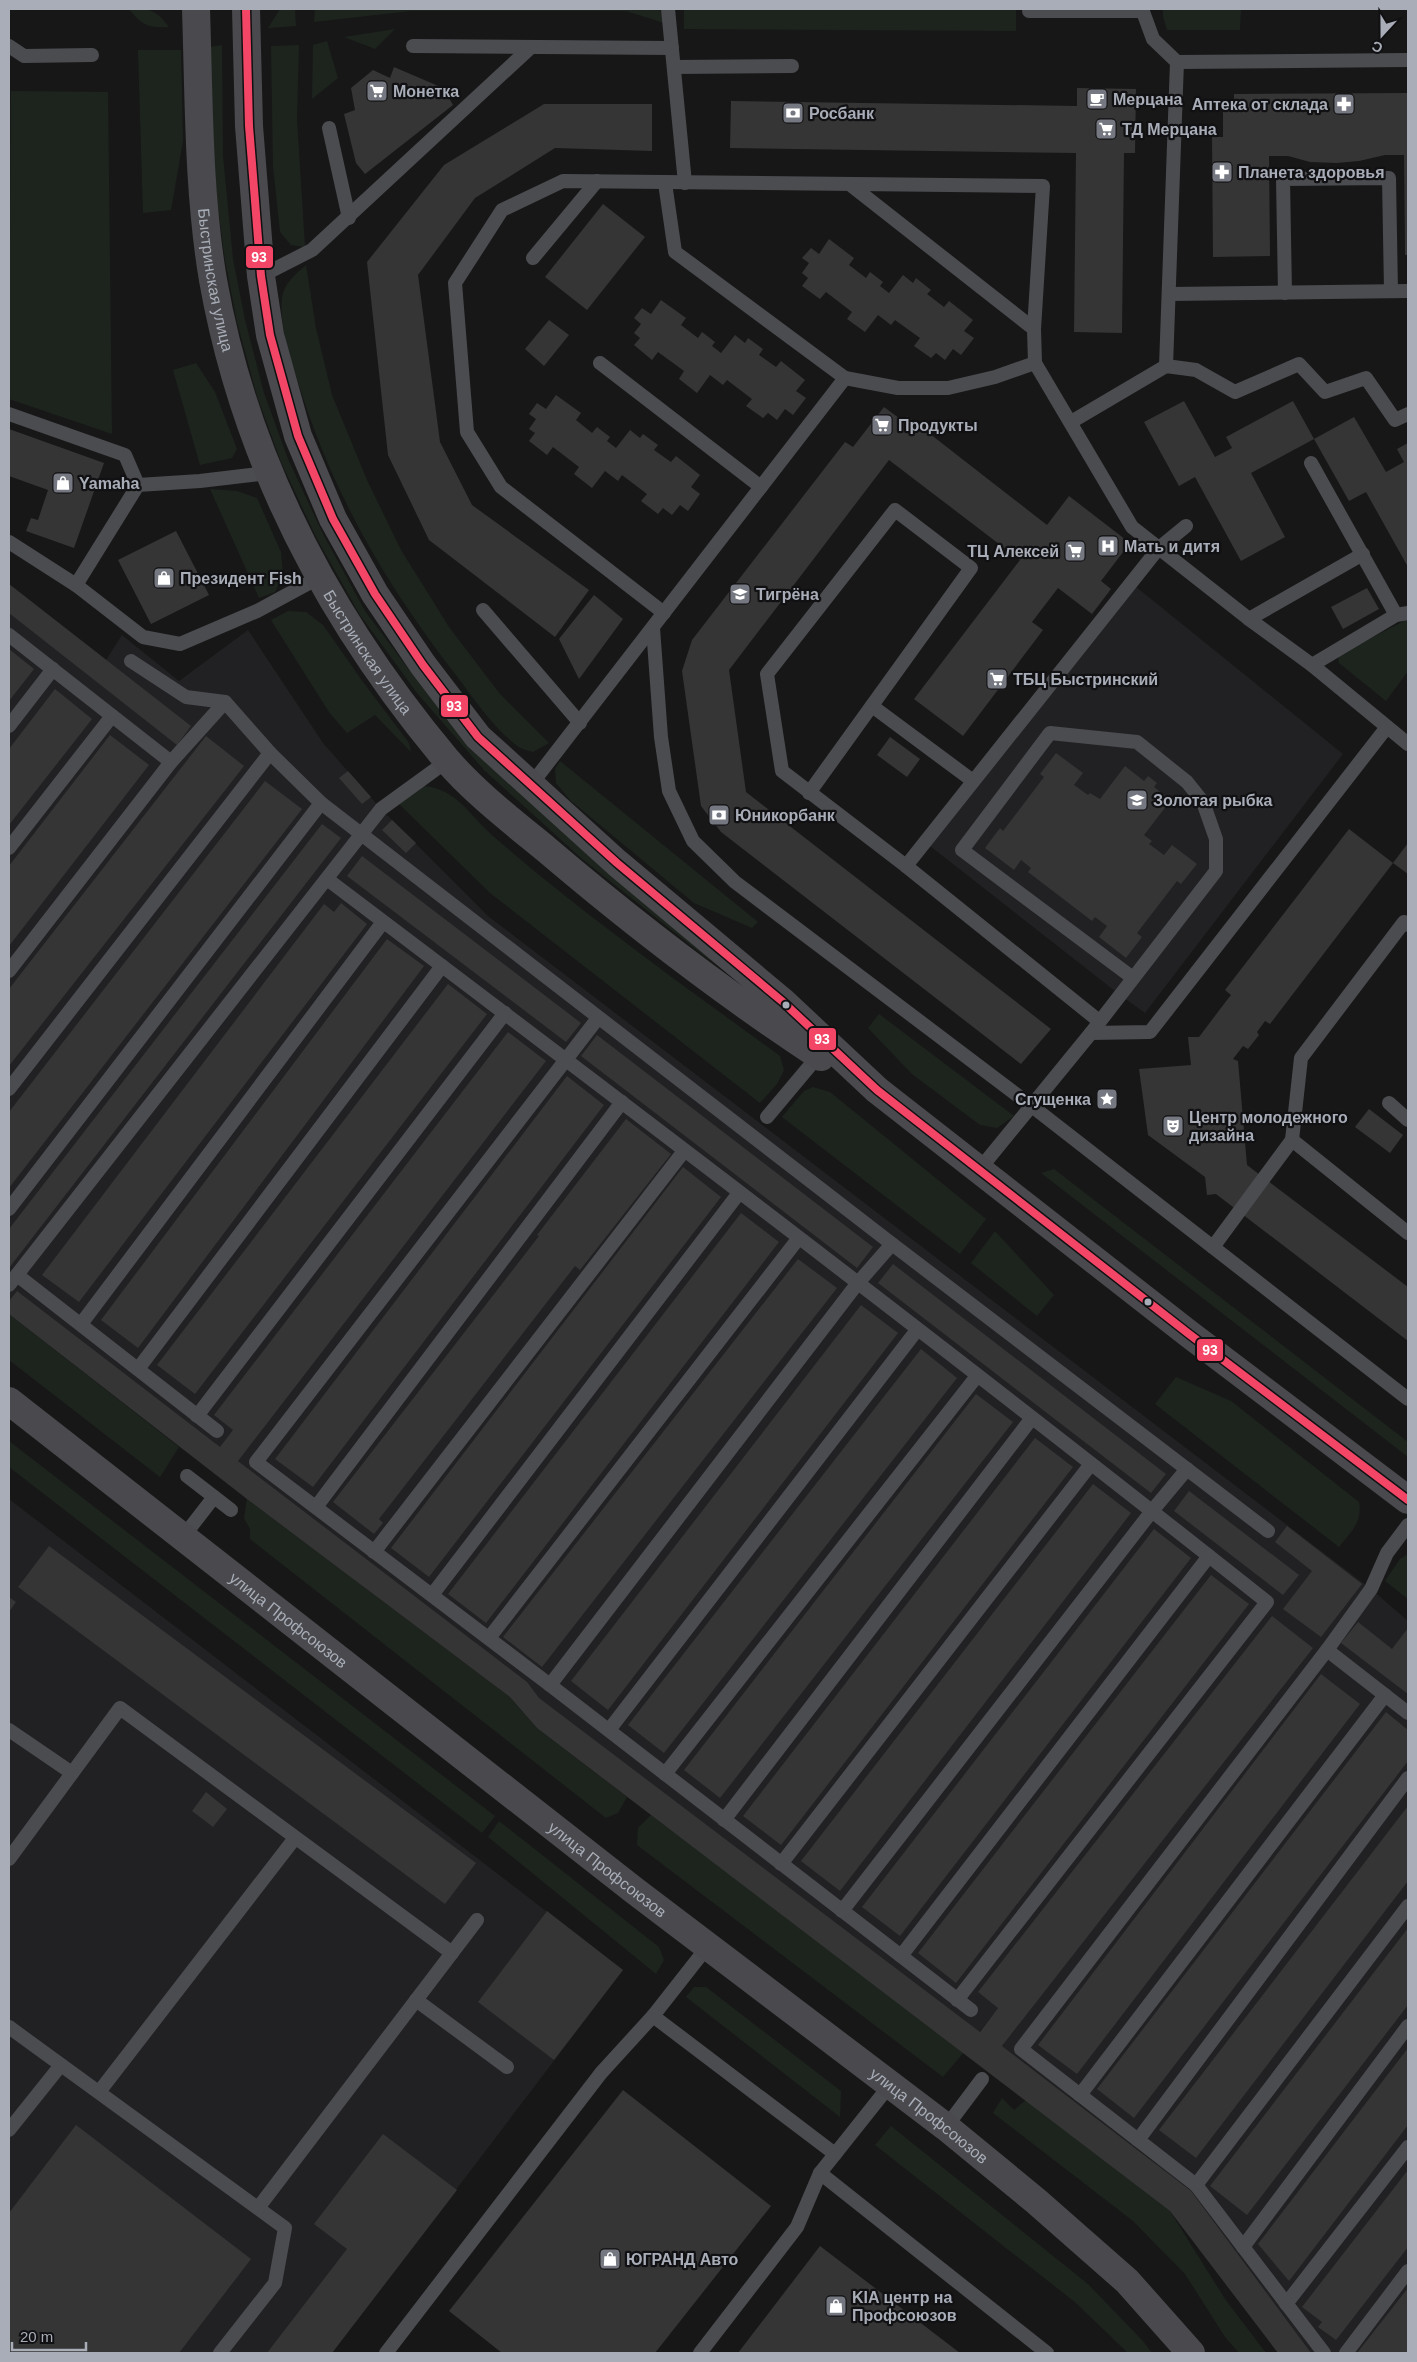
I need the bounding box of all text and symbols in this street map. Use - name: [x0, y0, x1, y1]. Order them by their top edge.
- north arrow: [1357, 10, 1407, 60]
- text: С: [1370, 38, 1385, 56]
- supermarket icon: Монетка: [365, 79, 389, 103]
- place label: Монетка: [393, 83, 459, 100]
- cafe icon: Мерцана: [1085, 87, 1109, 111]
- place label: Мерцана: [1113, 91, 1183, 108]
- pharmacy icon: Аптека от склада: [1332, 92, 1356, 116]
- place label: Аптека от склада: [1192, 96, 1328, 113]
- bank icon: Росбанк: [781, 101, 805, 125]
- place label: Росбанк: [809, 105, 875, 122]
- supermarket icon: ТД Мерцана: [1094, 117, 1118, 141]
- place label: ТД Мерцана: [1122, 121, 1217, 138]
- pharmacy icon: Планета здоровья: [1210, 160, 1234, 184]
- place label: Планета здоровья: [1238, 164, 1385, 181]
- street label: Быстринская улица: [196, 207, 237, 353]
- line badge: 93: [245, 245, 274, 269]
- text: 93: [251, 249, 267, 265]
- supermarket icon: Продукты: [870, 413, 894, 437]
- place label: Продукты: [898, 417, 978, 434]
- shop icon: Yamaha: [51, 471, 75, 495]
- place label: Yamaha: [79, 475, 140, 492]
- hospital icon: Мать и дитя: [1096, 534, 1120, 558]
- place label: Мать и дитя: [1124, 538, 1220, 555]
- supermarket icon: ТЦ Алексей: [1063, 539, 1087, 563]
- place label: ТЦ Алексей: [967, 543, 1059, 560]
- shop icon: Президент Fish: [152, 566, 176, 590]
- place label: Президент Fish: [180, 570, 302, 587]
- school or university icon: Тигрёна: [728, 582, 752, 606]
- place label: Тигрёна: [756, 586, 819, 603]
- street label: Быстринская улица: [321, 587, 415, 717]
- supermarket icon: ТБЦ Быстринский: [985, 667, 1009, 691]
- place label: ТБЦ Быстринский: [1013, 671, 1158, 688]
- line badge: 93: [440, 694, 469, 718]
- text: 93: [446, 698, 462, 714]
- school or university icon: Золотая рыбка: [1125, 788, 1149, 812]
- place label: Золотая рыбка: [1153, 792, 1273, 809]
- bank icon: Юникорбанк: [707, 803, 731, 827]
- place label: Юникорбанк: [735, 807, 836, 824]
- unlabelled marker: [781, 1000, 791, 1010]
- line badge: 93: [808, 1027, 837, 1051]
- text: 93: [814, 1031, 830, 1047]
- place icon: Сгущенка: [1095, 1087, 1119, 1111]
- place label: Сгущенка: [1015, 1091, 1091, 1108]
- place label: Центр молодежного дизайна: [1189, 1109, 1348, 1144]
- theatre icon: Центр молодежного дизайна: [1161, 1114, 1185, 1138]
- unlabelled marker: [1143, 1297, 1153, 1307]
- line badge: 93: [1196, 1338, 1224, 1362]
- text: 93: [1202, 1342, 1218, 1358]
- street label: улица Профсоюзов: [226, 1569, 351, 1671]
- street label: улица Профсоюзов: [545, 1818, 670, 1920]
- street label: улица Профсоюзов: [867, 2064, 992, 2167]
- shop icon: ЮГРАНД Авто: [598, 2247, 622, 2271]
- place label: ЮГРАНД Авто: [626, 2251, 739, 2268]
- place label: KIA центр на Профсоюзов: [852, 2289, 957, 2324]
- shop icon: KIA центр на Профсоюзов: [824, 2294, 848, 2318]
- scale bar: [12, 2320, 86, 2352]
- text: 20 m: [20, 2328, 53, 2345]

